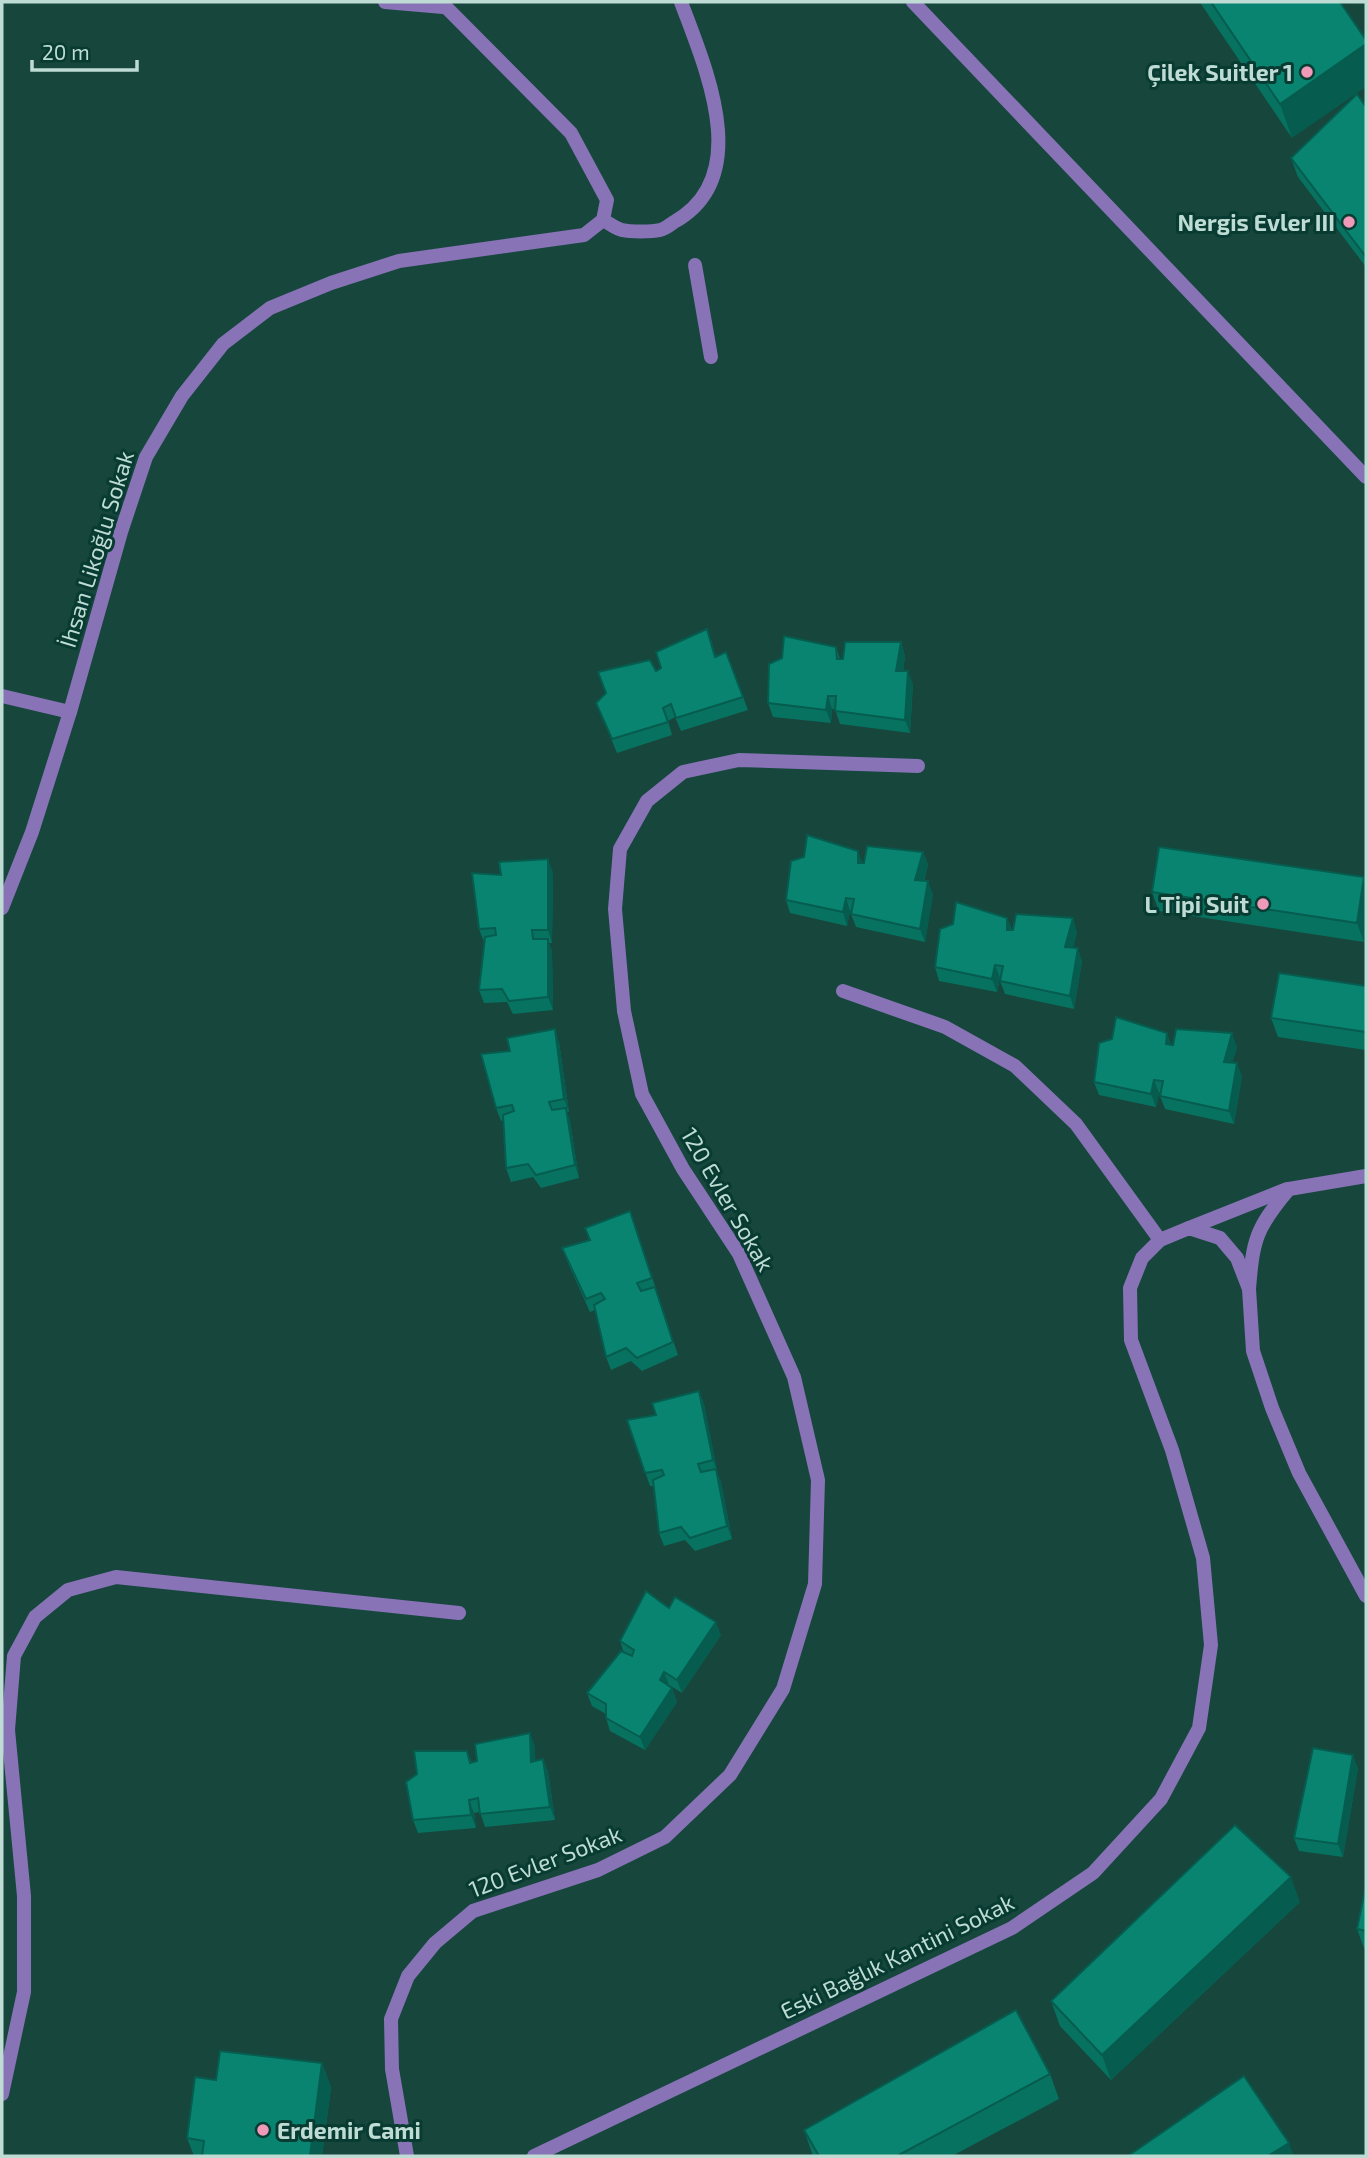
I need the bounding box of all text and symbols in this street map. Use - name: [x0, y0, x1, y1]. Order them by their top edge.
- scale bar: [32, 28, 136, 72]
- text: 20 m: [42, 39, 90, 64]
- place label: Çilek Suitler 1: [1147, 58, 1293, 88]
- marker: Çilek Suitler 1: [1299, 64, 1315, 80]
- place label: Nergis Evler III: [1177, 208, 1335, 236]
- marker: Nergis Evler III: [1341, 214, 1357, 230]
- street label: İhsan Likoğlu Sokak: [53, 447, 139, 651]
- place label: L Tipi Suit: [1145, 890, 1249, 918]
- marker: L Tipi Suit: [1255, 896, 1271, 912]
- street label: 120 Evler Sokak: [676, 1122, 781, 1276]
- street label: 120 Evler Sokak: [465, 1819, 626, 1903]
- street label: Eski Bağlık Kantini Sokak: [776, 1887, 1019, 2025]
- place label: Erdemir Cami: [277, 2116, 421, 2144]
- marker: Erdemir Cami: [255, 2122, 271, 2138]

